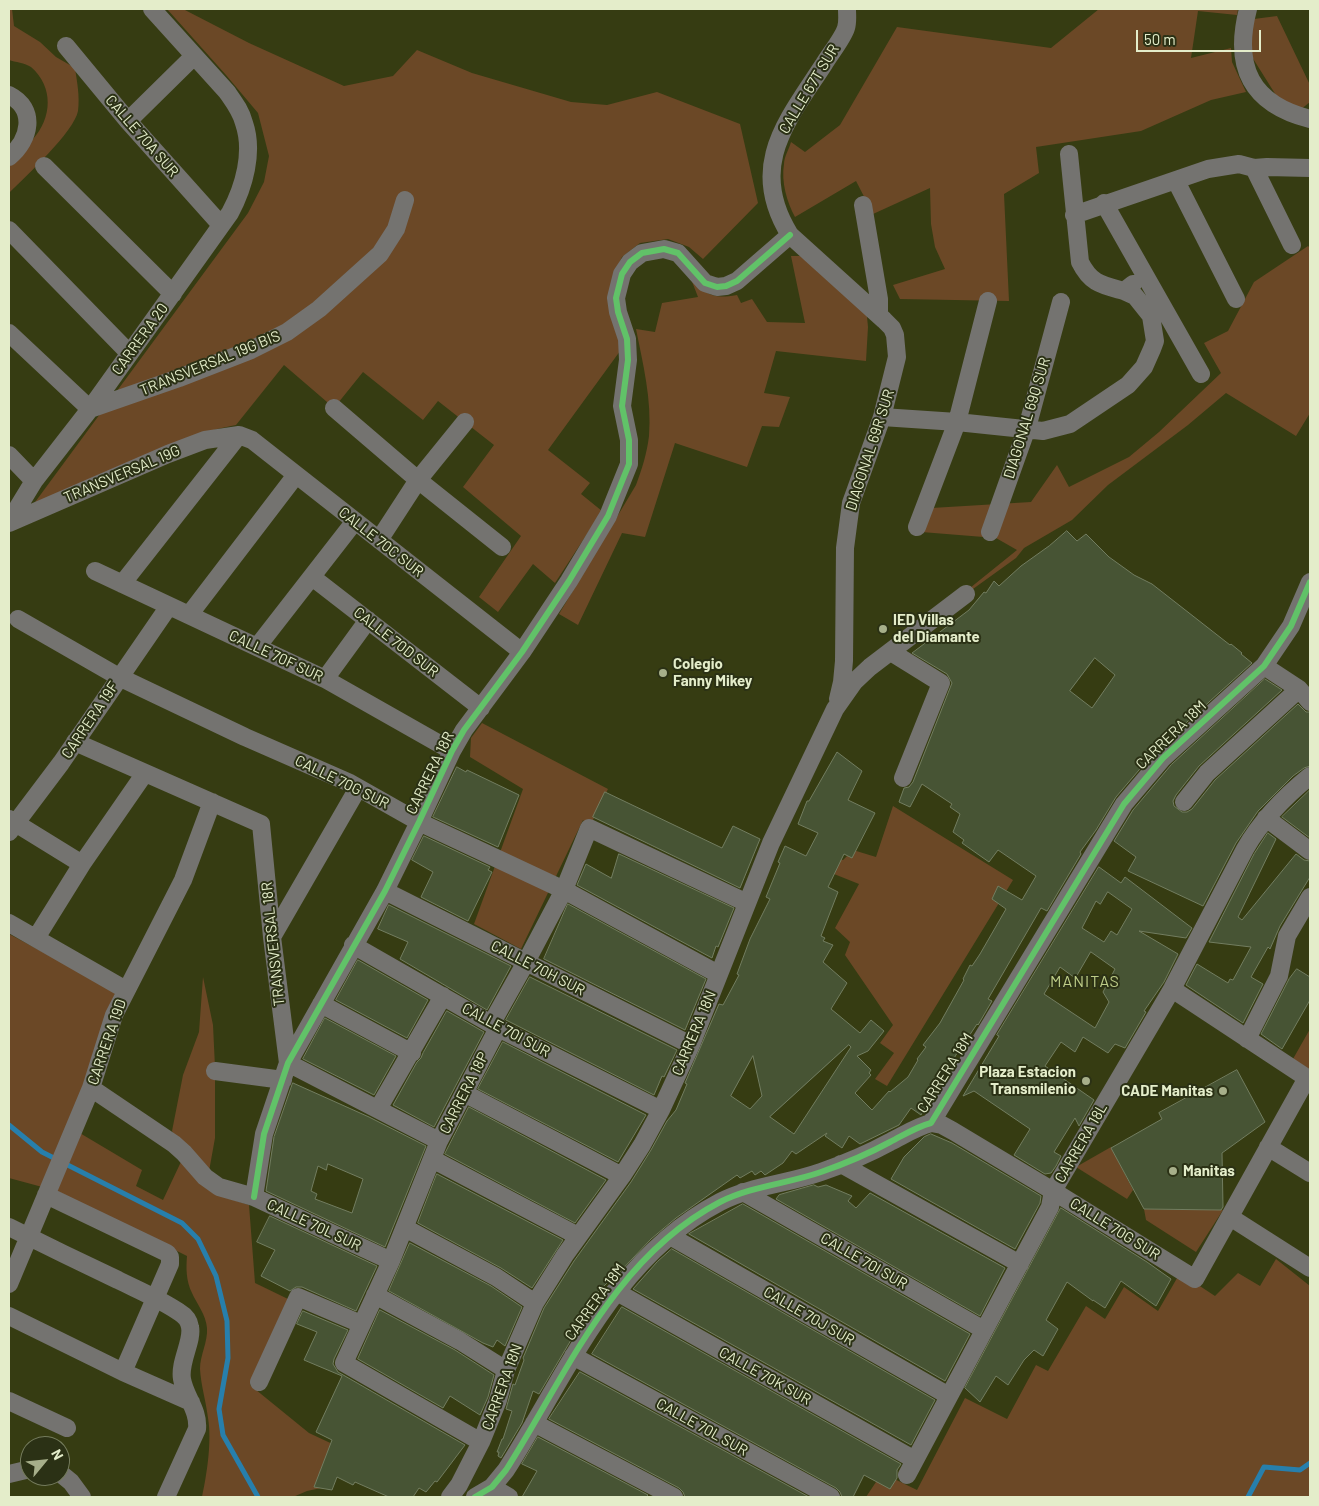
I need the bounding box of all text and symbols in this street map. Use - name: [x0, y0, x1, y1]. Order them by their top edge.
- scale bar: [1139, 20, 1264, 52]
- text: 50 m: [1144, 30, 1176, 48]
- street label: CALLE 67T SUR: [775, 41, 843, 137]
- street label: CALLE 70A SUR: [102, 91, 182, 181]
- street label: CARRERA 20: [108, 300, 172, 378]
- street label: TRANSVERSAL 19G BIS: [137, 327, 283, 399]
- street label: DIAGONAL 69Q SUR: [1000, 355, 1054, 481]
- street label: DIAGONAL 69R SUR: [842, 387, 898, 513]
- street label: TRANSVERSAL 19G: [61, 441, 183, 507]
- street label: CALLE 70C SUR: [335, 503, 427, 581]
- street label: CALLE 70D SUR: [350, 603, 442, 681]
- place label: IED Villas del Diamante: [893, 611, 980, 646]
- marker: IED Villas del Diamante: [877, 623, 889, 635]
- street label: CALLE 70F SUR: [226, 626, 326, 686]
- place label: Colegio Fanny Mikey: [673, 655, 752, 690]
- marker: Colegio Fanny Mikey: [657, 667, 669, 679]
- street label: CARRERA 19F: [58, 678, 122, 762]
- street label: CARRERA 18M: [1132, 697, 1210, 773]
- street label: CARRERA 18R: [402, 729, 458, 817]
- street label: CALLE 70G SUR: [292, 751, 392, 813]
- street label: TRANSVERSAL 18R: [258, 881, 288, 1007]
- street label: CALLE 70H SUR: [488, 937, 588, 999]
- district label: MANITAS: [1049, 972, 1121, 992]
- street label: CARRERA 18N: [668, 988, 720, 1078]
- street label: CARRERA 19D: [84, 997, 130, 1087]
- street label: CALLE 70I SUR: [459, 999, 553, 1061]
- street label: CARRERA 18M: [913, 1030, 977, 1116]
- street label: CARRERA 18P: [436, 1049, 492, 1137]
- place label: Plaza Estacion Transmilenio: [979, 1063, 1076, 1098]
- marker: Plaza Estacion Transmilenio: [1080, 1075, 1092, 1087]
- place label: CADE Manitas: [1121, 1082, 1213, 1100]
- marker: CADE Manitas: [1217, 1085, 1229, 1097]
- street label: CARRERA 18L: [1051, 1100, 1111, 1186]
- place label: Manitas: [1183, 1162, 1235, 1180]
- marker: Manitas: [1167, 1165, 1179, 1177]
- street label: CALLE 70G SUR: [1067, 1194, 1163, 1264]
- street label: CALLE 70L SUR: [264, 1195, 364, 1255]
- street label: CALLE 70I SUR: [817, 1229, 911, 1293]
- street label: CARRERA 18M: [561, 1260, 629, 1344]
- street label: CALLE 70J SUR: [760, 1283, 858, 1349]
- street label: CARRERA 18N: [478, 1341, 526, 1433]
- street label: CALLE 70K SUR: [716, 1343, 814, 1409]
- street label: CALLE 70L SUR: [653, 1394, 751, 1460]
- north arrow: [20, 1436, 70, 1486]
- text: N: [48, 1446, 67, 1462]

